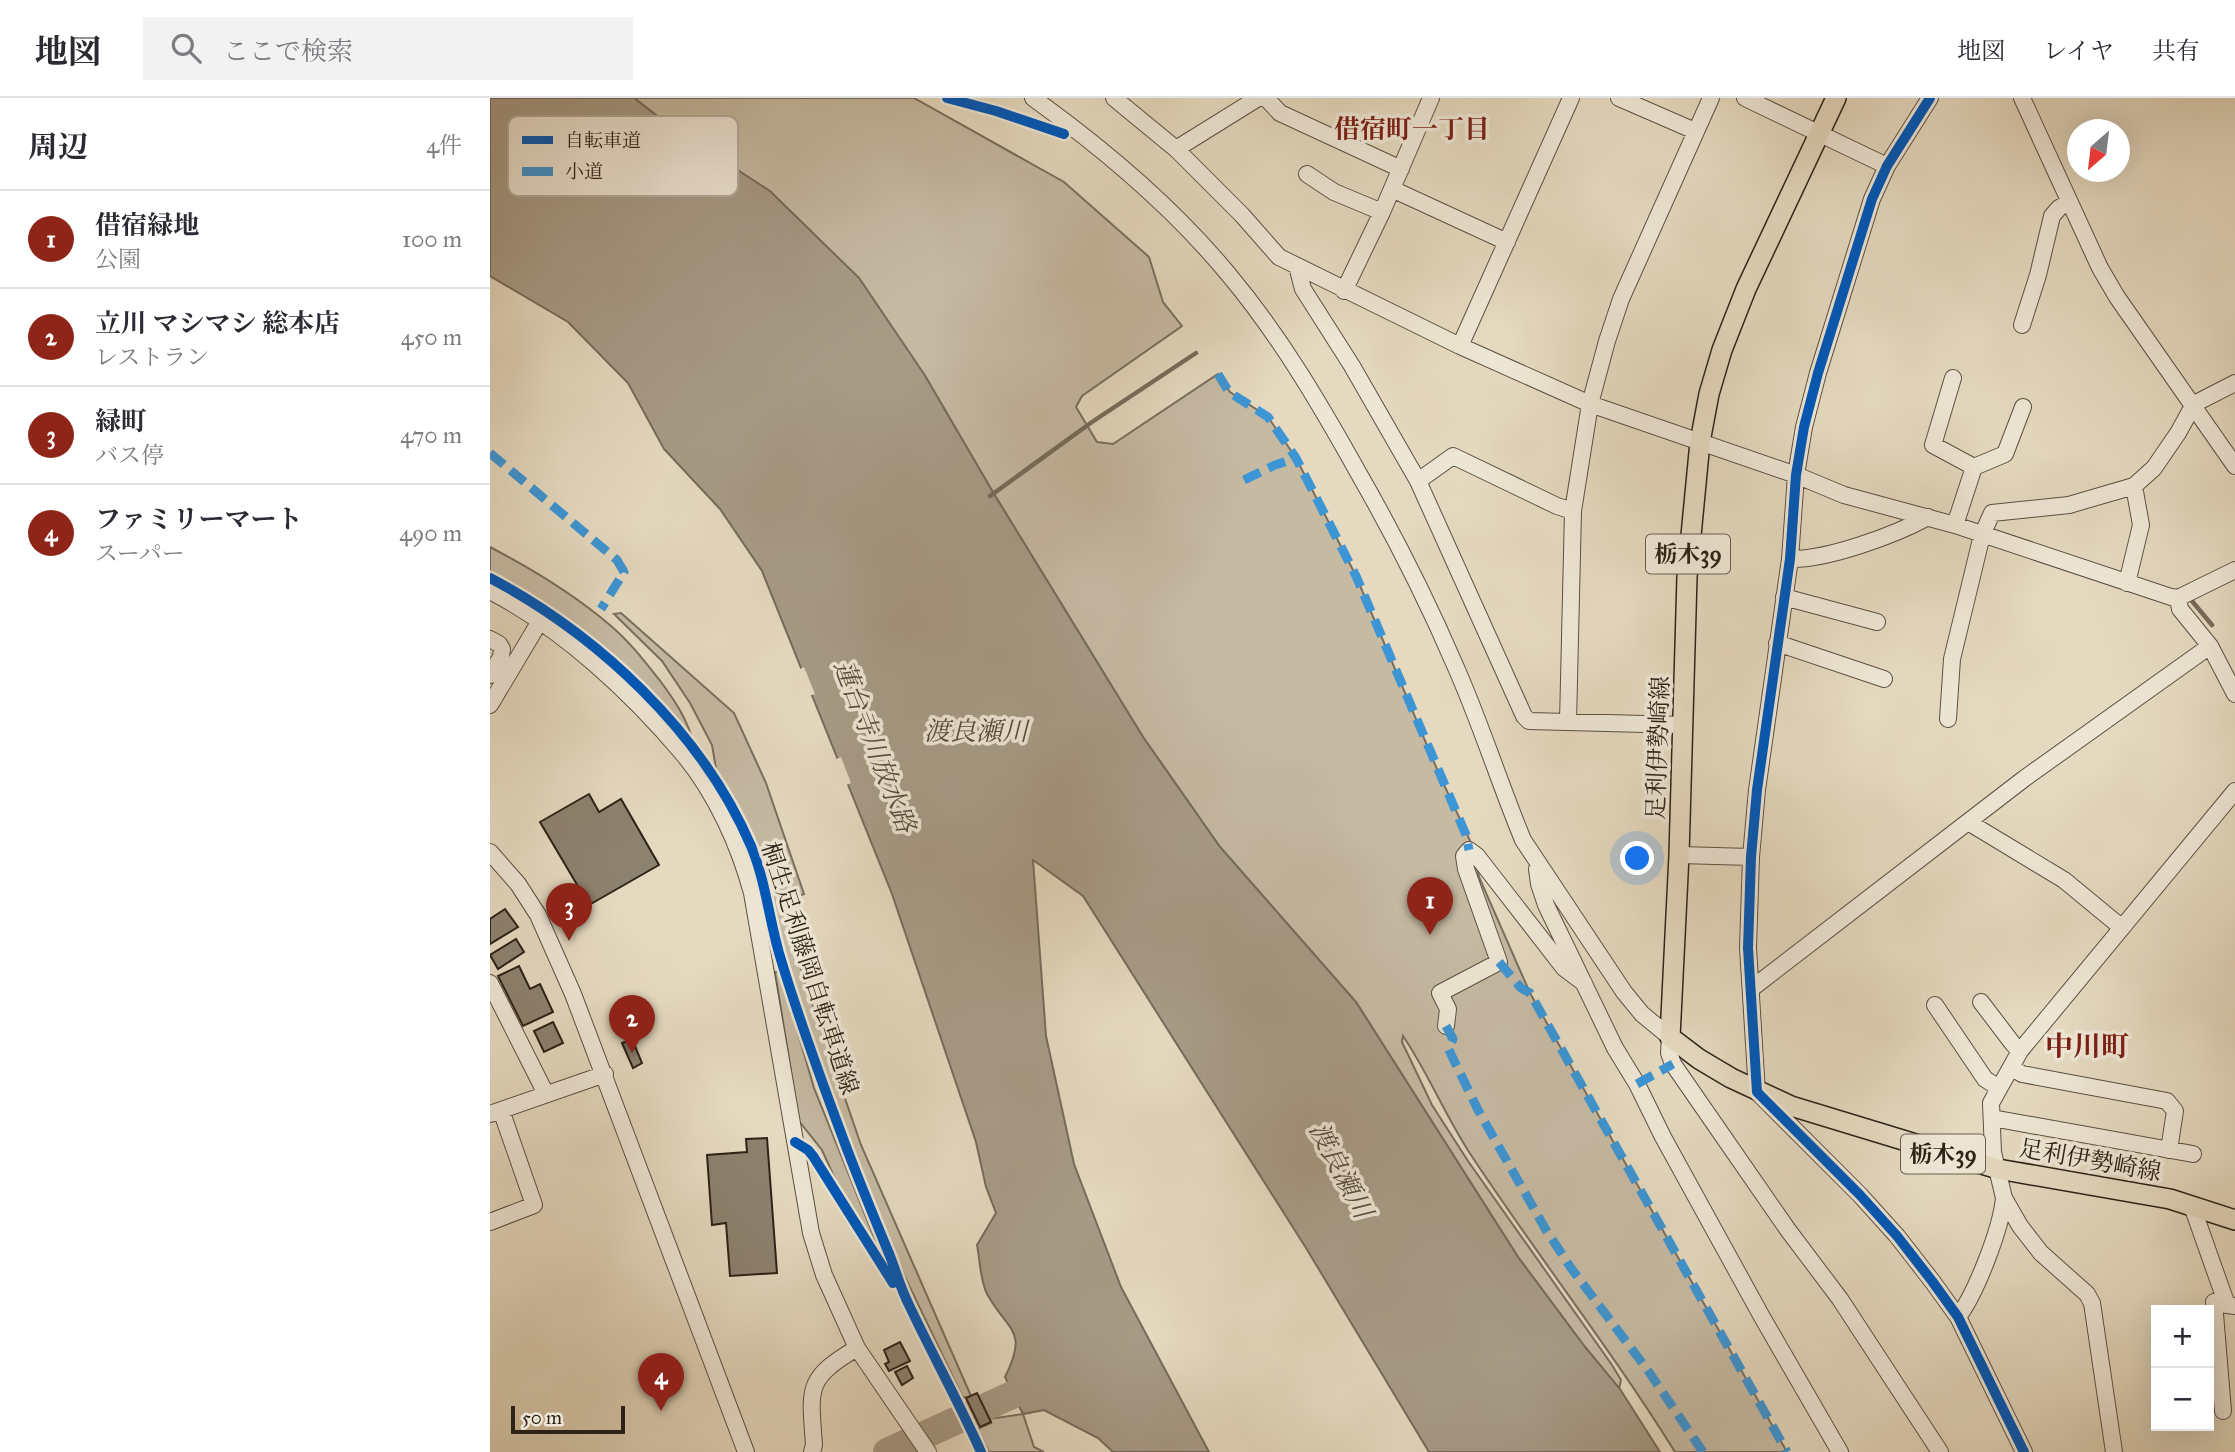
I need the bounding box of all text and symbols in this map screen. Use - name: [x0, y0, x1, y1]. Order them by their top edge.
- search box: [143, 17, 633, 80]
- icon: search: [167, 29, 205, 67]
- text: 地図: [35, 32, 101, 72]
- text: ここで検索: [223, 35, 353, 67]
- text: 地図: [1957, 36, 2005, 66]
- text: レイヤ: [2043, 36, 2114, 66]
- text: 共有: [2152, 36, 2200, 66]
- district label: 借宿町一丁目: [1334, 113, 1490, 145]
- legend: [508, 116, 738, 196]
- north arrow: [2067, 119, 2130, 182]
- text: 周辺: [28, 129, 88, 165]
- text: 自転車道: [565, 129, 641, 152]
- text: 4件: [426, 131, 462, 159]
- text: 小道: [565, 160, 603, 183]
- text: 借宿緑地: [95, 209, 199, 241]
- text: 1: [46, 225, 56, 253]
- text: 100 m: [402, 225, 462, 253]
- text: 公園: [95, 245, 141, 273]
- text: 立川 マシマシ 総本店: [95, 307, 340, 339]
- text: 2: [45, 323, 57, 351]
- text: 450 m: [401, 323, 462, 351]
- text: レストラン: [95, 343, 209, 371]
- text: 緑町: [95, 405, 147, 437]
- text: 3: [46, 421, 56, 449]
- text: 470 m: [400, 421, 462, 449]
- text: バス停: [95, 441, 164, 469]
- text: ファミリーマート: [95, 503, 302, 535]
- text: 4: [45, 519, 57, 547]
- text: 490 m: [399, 519, 462, 547]
- road number: 栃木39: [1646, 534, 1730, 574]
- text: スーパー: [95, 539, 185, 567]
- water label: 蓮台寺川放水路: [827, 655, 923, 839]
- street label: 足利伊勢崎線: [1640, 676, 1676, 820]
- water label: 渡良瀬川: [924, 715, 1031, 747]
- street label: 桐生足利藤岡自転車道線: [755, 838, 865, 1098]
- your location: [1620, 841, 1654, 875]
- pin: 1: [1407, 877, 1453, 935]
- pin: 3: [546, 883, 592, 941]
- pin: 2: [609, 995, 655, 1053]
- district label: 中川町: [2045, 1029, 2129, 1064]
- water label: 渡良瀬川: [1302, 1117, 1381, 1226]
- street label: 足利伊勢崎線: [2016, 1133, 2164, 1187]
- road number: 栃木39: [1901, 1134, 1985, 1174]
- map controls: [2151, 1305, 2214, 1431]
- button: +: [2151, 1305, 2214, 1368]
- pin: 4: [638, 1353, 684, 1411]
- button: −: [2151, 1368, 2214, 1431]
- scale bar: [511, 1403, 625, 1435]
- text: 50 m: [522, 1406, 562, 1429]

